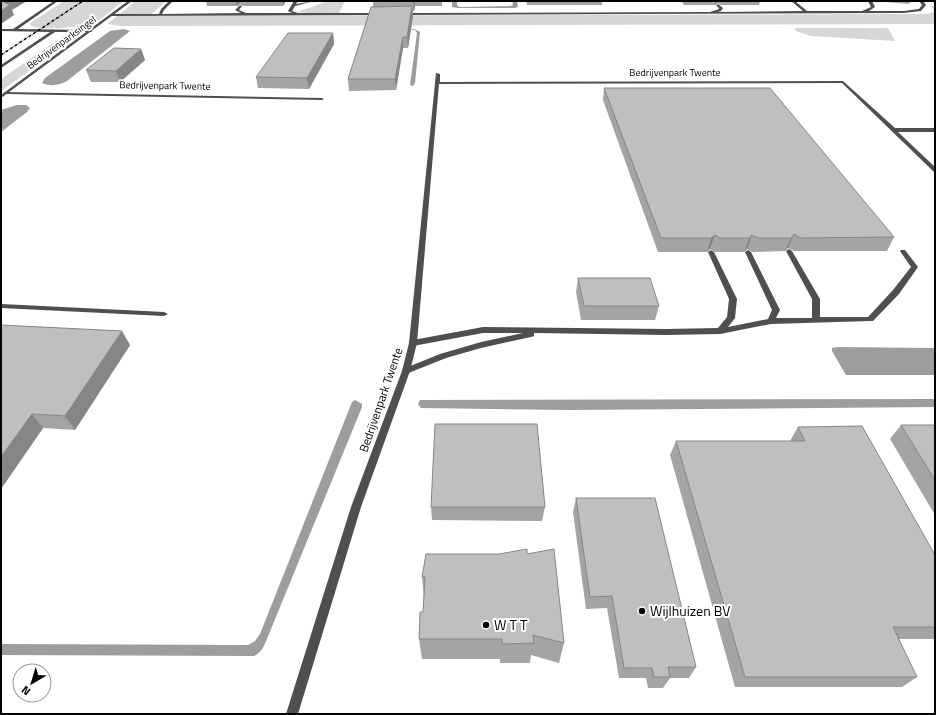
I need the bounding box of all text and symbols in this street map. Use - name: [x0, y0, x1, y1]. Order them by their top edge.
- street label: Bedrijvenparksingel: [23, 12, 99, 73]
- street label: Bedrijvenpark Twente: [629, 65, 721, 80]
- street label: Bedrijvenpark Twente: [119, 77, 211, 94]
- street label: Bedrijvenpark Twente: [354, 345, 407, 455]
- place label: Wijlhuizen BV: [650, 600, 730, 621]
- marker: Wijlhuizen BV: [637, 606, 647, 616]
- place label: W T T: [494, 614, 528, 635]
- marker: W T T: [481, 620, 491, 630]
- north arrow: [12, 663, 52, 703]
- text: N: [18, 682, 34, 700]

